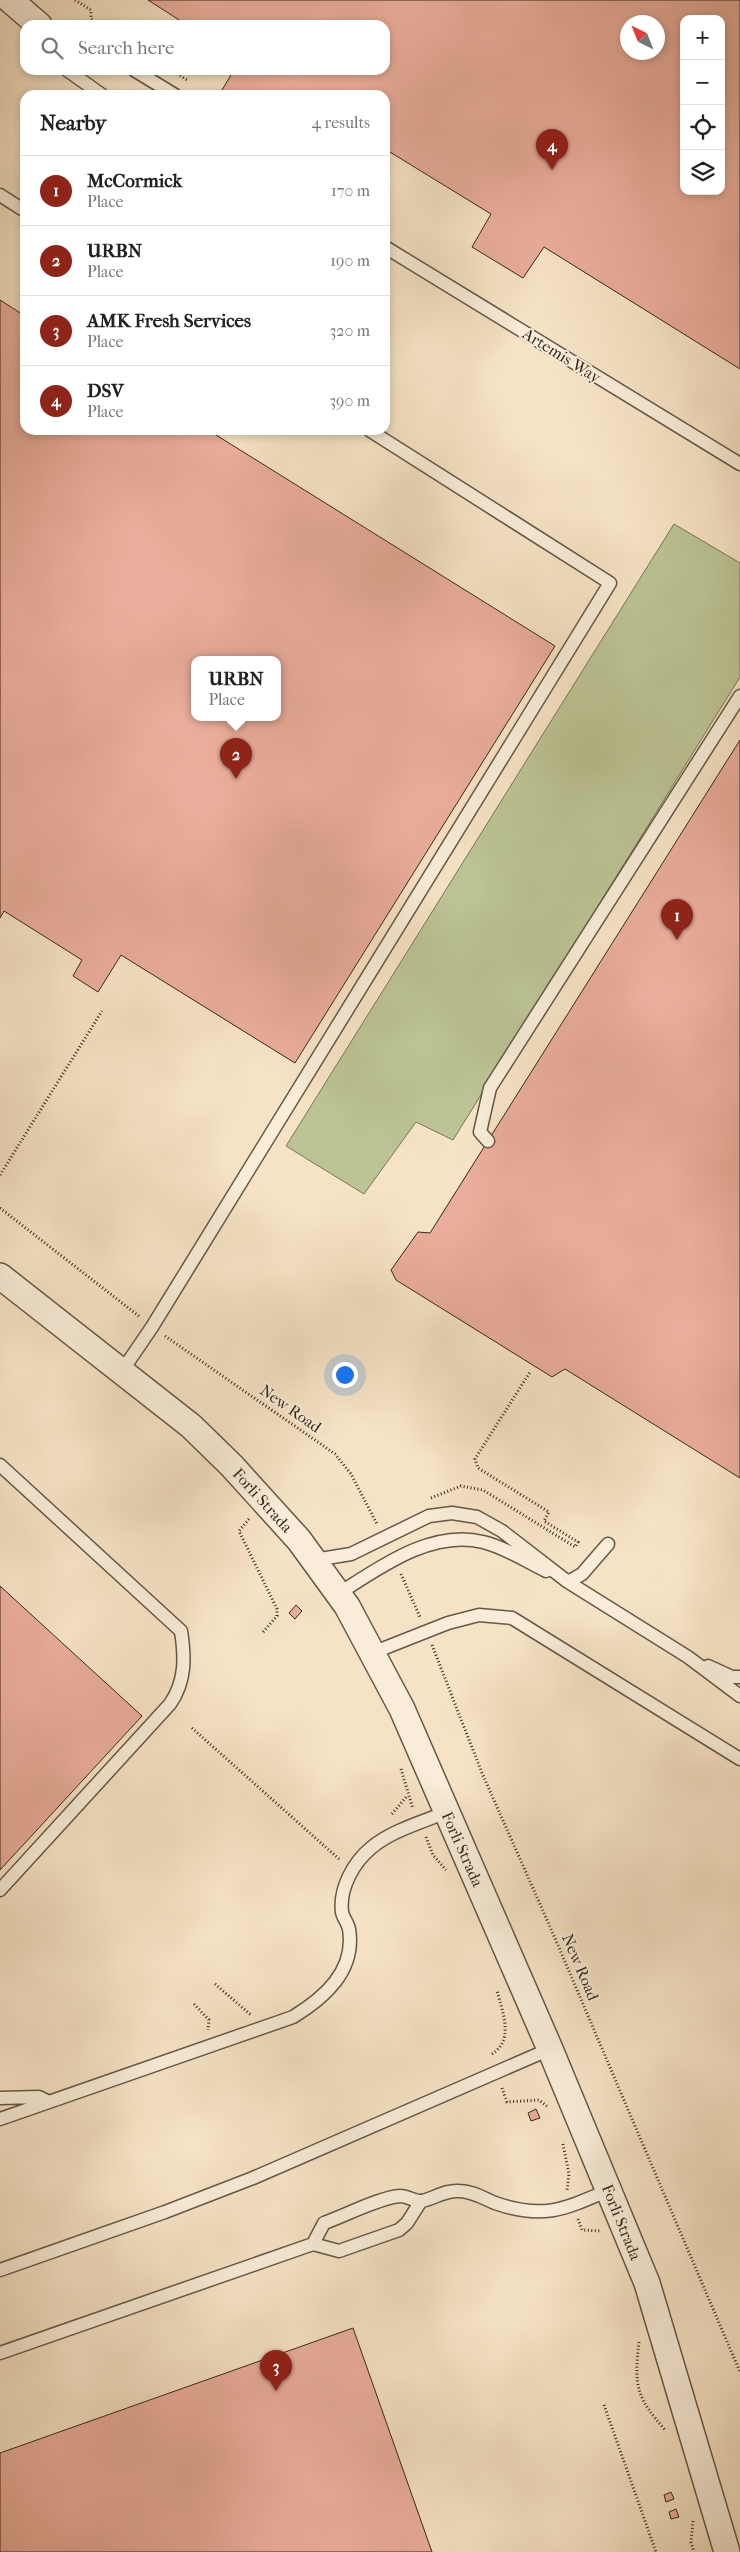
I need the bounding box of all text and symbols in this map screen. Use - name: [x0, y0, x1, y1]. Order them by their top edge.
- north arrow: [620, 15, 665, 60]
- map controls: [680, 15, 725, 195]
- button: +: [680, 15, 725, 60]
- search box: [20, 20, 390, 75]
- icon: search: [38, 34, 66, 62]
- text: Search here: [78, 37, 174, 59]
- button: −: [680, 60, 725, 105]
- button: locate: [680, 105, 725, 150]
- text: Nearby: [40, 111, 106, 135]
- text: 4 results: [312, 113, 370, 132]
- pin: 4: [536, 129, 568, 170]
- button: layers: [680, 150, 725, 195]
- text: McCormick: [87, 170, 182, 192]
- text: 1: [53, 181, 59, 200]
- text: 170 m: [331, 181, 370, 200]
- text: Place: [87, 192, 123, 211]
- text: URBN: [87, 240, 142, 262]
- text: 2: [52, 251, 60, 270]
- text: 190 m: [330, 251, 370, 270]
- text: Place: [87, 262, 123, 281]
- text: AMK Fresh Services: [87, 310, 251, 332]
- text: 3: [53, 321, 59, 340]
- text: 320 m: [330, 321, 370, 340]
- street label: Artemis Way: [518, 323, 605, 387]
- text: Place: [87, 332, 123, 351]
- text: DSV: [87, 380, 124, 402]
- text: 4: [51, 391, 61, 410]
- text: 390 m: [329, 391, 370, 410]
- text: Place: [87, 402, 123, 421]
- popup: [191, 656, 281, 721]
- text: URBN: [208, 668, 264, 690]
- text: Place: [208, 690, 245, 709]
- pin: 2: [220, 738, 252, 779]
- pin: 1: [661, 899, 693, 940]
- your location: [332, 1362, 358, 1388]
- street label: New Road: [256, 1380, 325, 1437]
- street label: Forli Strada: [229, 1464, 297, 1537]
- street label: Forli Strada: [438, 1809, 488, 1890]
- street label: New Road: [558, 1931, 603, 2004]
- street label: Forli Strada: [598, 2181, 646, 2263]
- pin: 3: [260, 2350, 292, 2391]

